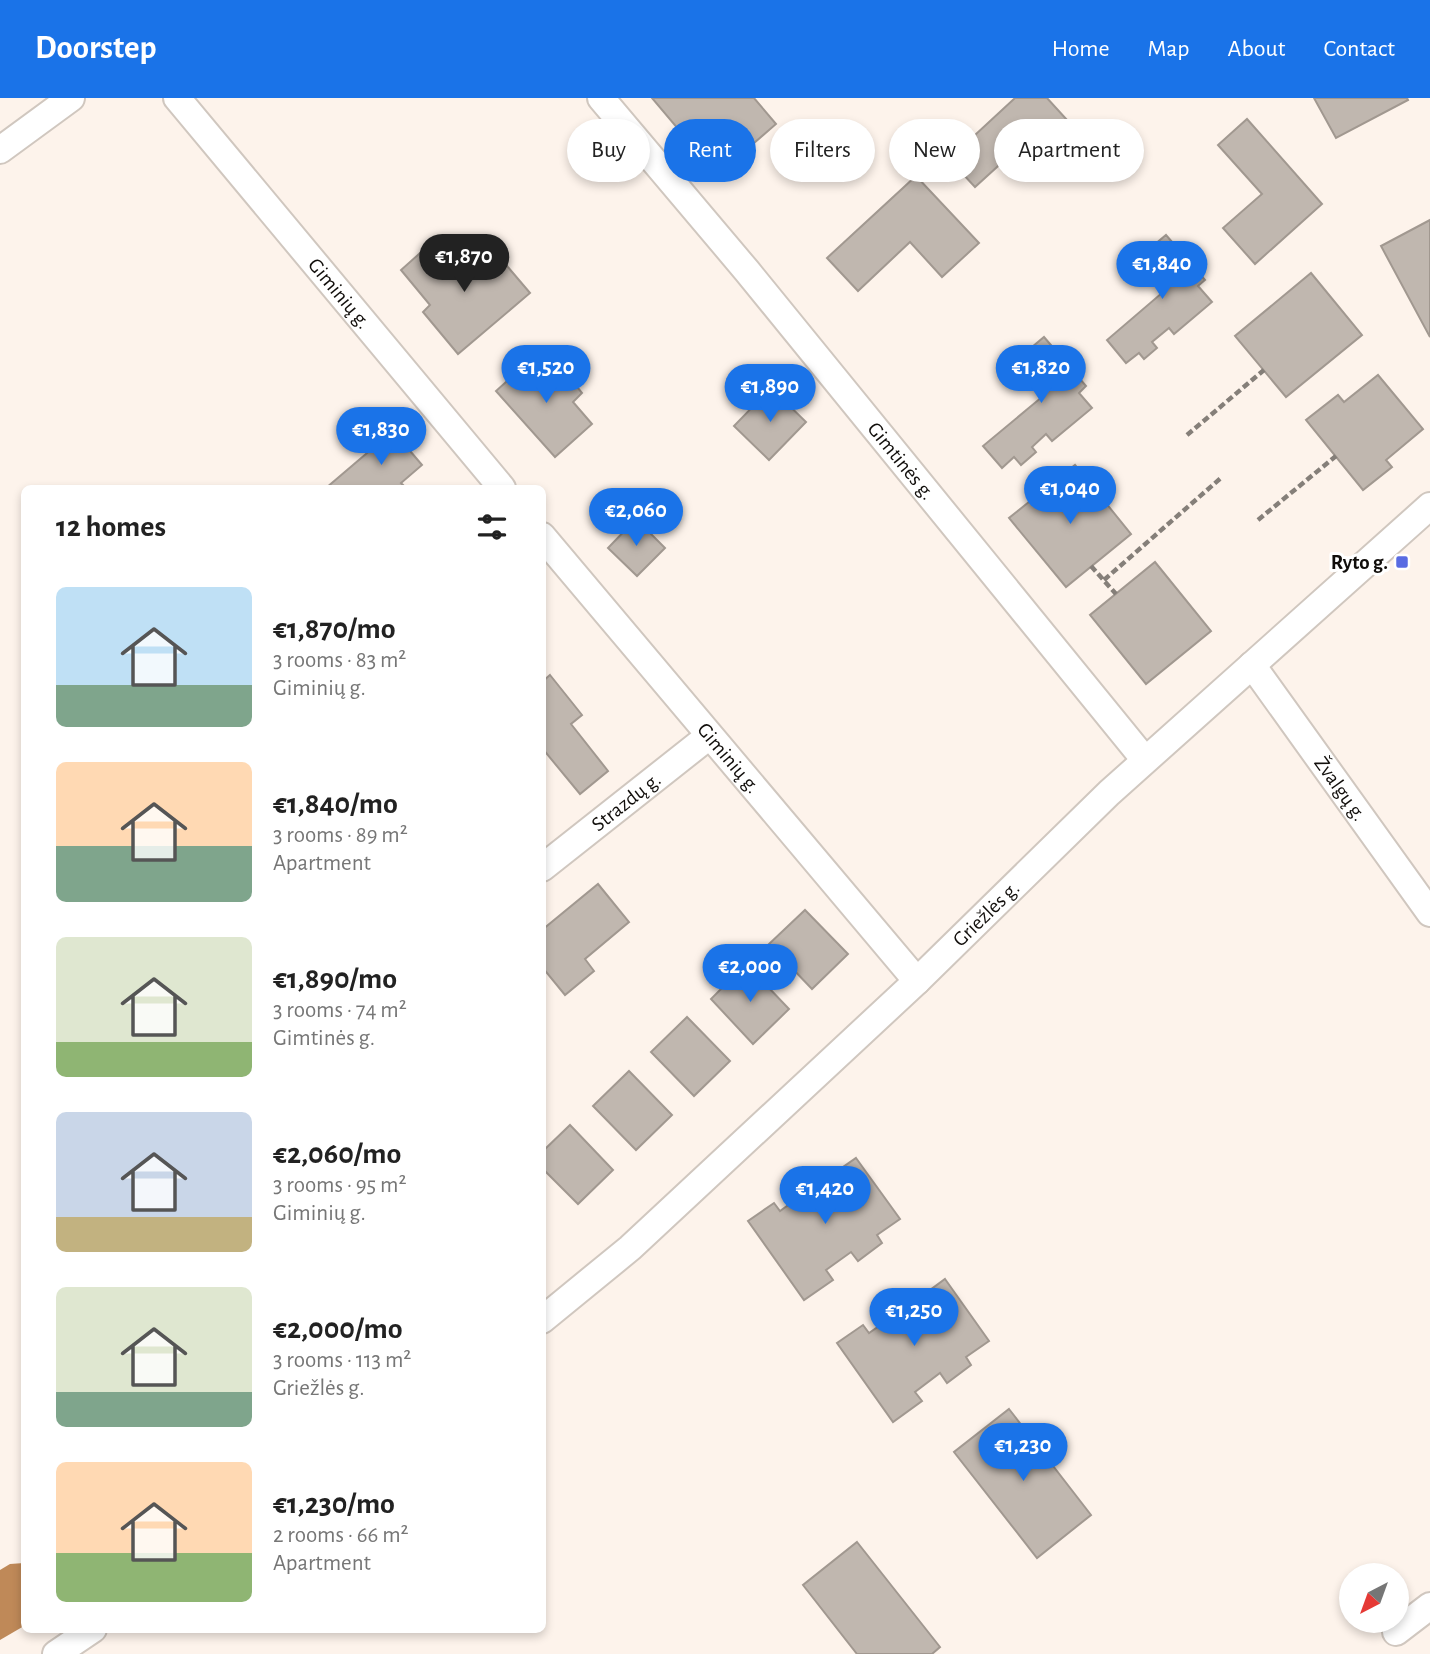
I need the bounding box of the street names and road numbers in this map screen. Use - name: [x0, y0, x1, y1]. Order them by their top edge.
- street label: Giminių g.: [304, 254, 374, 333]
- street label: Gimtinės g.: [863, 418, 939, 504]
- street label: Giminių g.: [693, 719, 764, 797]
- street label: Žvalgų g.: [1310, 752, 1370, 825]
- street label: Strazdų g.: [588, 769, 665, 836]
- street label: Griežlės g.: [949, 877, 1023, 951]

